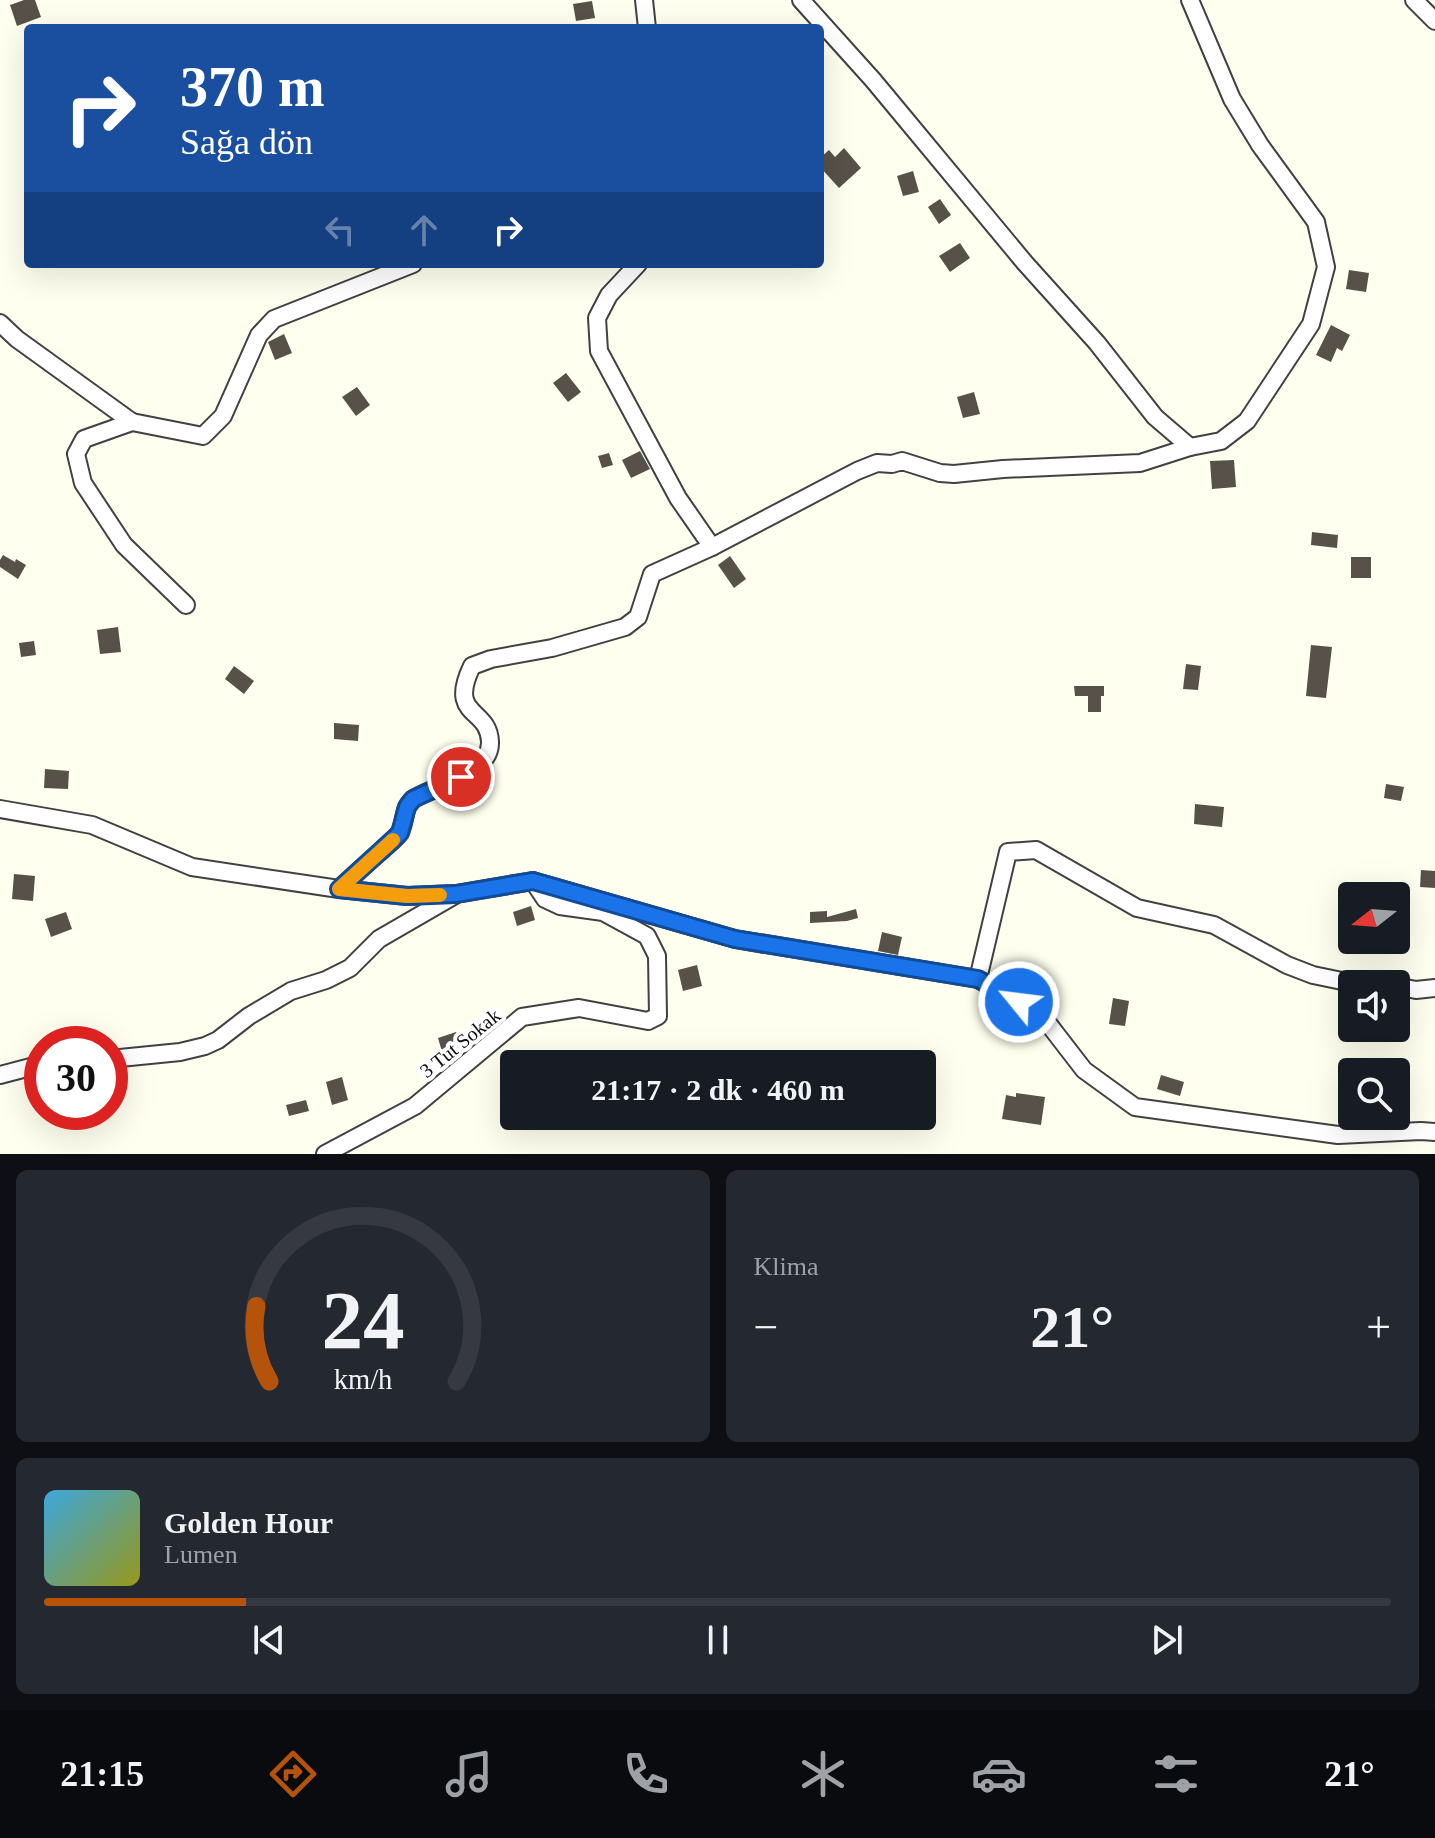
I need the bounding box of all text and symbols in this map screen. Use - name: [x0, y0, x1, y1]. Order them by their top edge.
- icon: right: [48, 56, 152, 160]
- text: 370 m: [180, 56, 325, 118]
- text: Sağa dön: [180, 122, 313, 162]
- icon: left: [318, 208, 362, 252]
- icon: ahead: [402, 208, 446, 252]
- icon: right: [486, 208, 530, 252]
- pin: [427, 743, 495, 811]
- icon: arrive: [439, 755, 483, 799]
- north arrow: [1338, 882, 1410, 954]
- map controls: [1338, 882, 1410, 1130]
- position arrow: [977, 960, 1061, 1044]
- button: sound: [1338, 970, 1410, 1042]
- street label: 3 Tut Sokak: [415, 1004, 505, 1082]
- speed limit sign: 30: [24, 1026, 128, 1130]
- button: search: [1338, 1058, 1410, 1130]
- text: 21:17 · 2 dk · 460 m: [591, 1073, 845, 1106]
- text: Klima: [754, 1252, 819, 1281]
- text: 24: [321, 1274, 404, 1366]
- text: 21°: [1030, 1294, 1114, 1360]
- text: −: [754, 1303, 778, 1352]
- text: +: [1366, 1303, 1391, 1352]
- text: km/h: [333, 1364, 392, 1395]
- text: Golden Hour: [164, 1506, 333, 1539]
- text: Lumen: [164, 1540, 238, 1569]
- icon: previous: [247, 1618, 291, 1662]
- icon: pause: [696, 1618, 740, 1662]
- icon: next: [1145, 1618, 1189, 1662]
- icon: directions: [265, 1746, 321, 1802]
- icon: music: [441, 1746, 497, 1802]
- icon: phone: [618, 1746, 674, 1802]
- icon: climate: [795, 1746, 851, 1802]
- icon: car: [971, 1746, 1027, 1802]
- icon: filters: [1148, 1746, 1204, 1802]
- text: 21:15: [60, 1754, 144, 1794]
- text: 21°: [1324, 1754, 1375, 1794]

